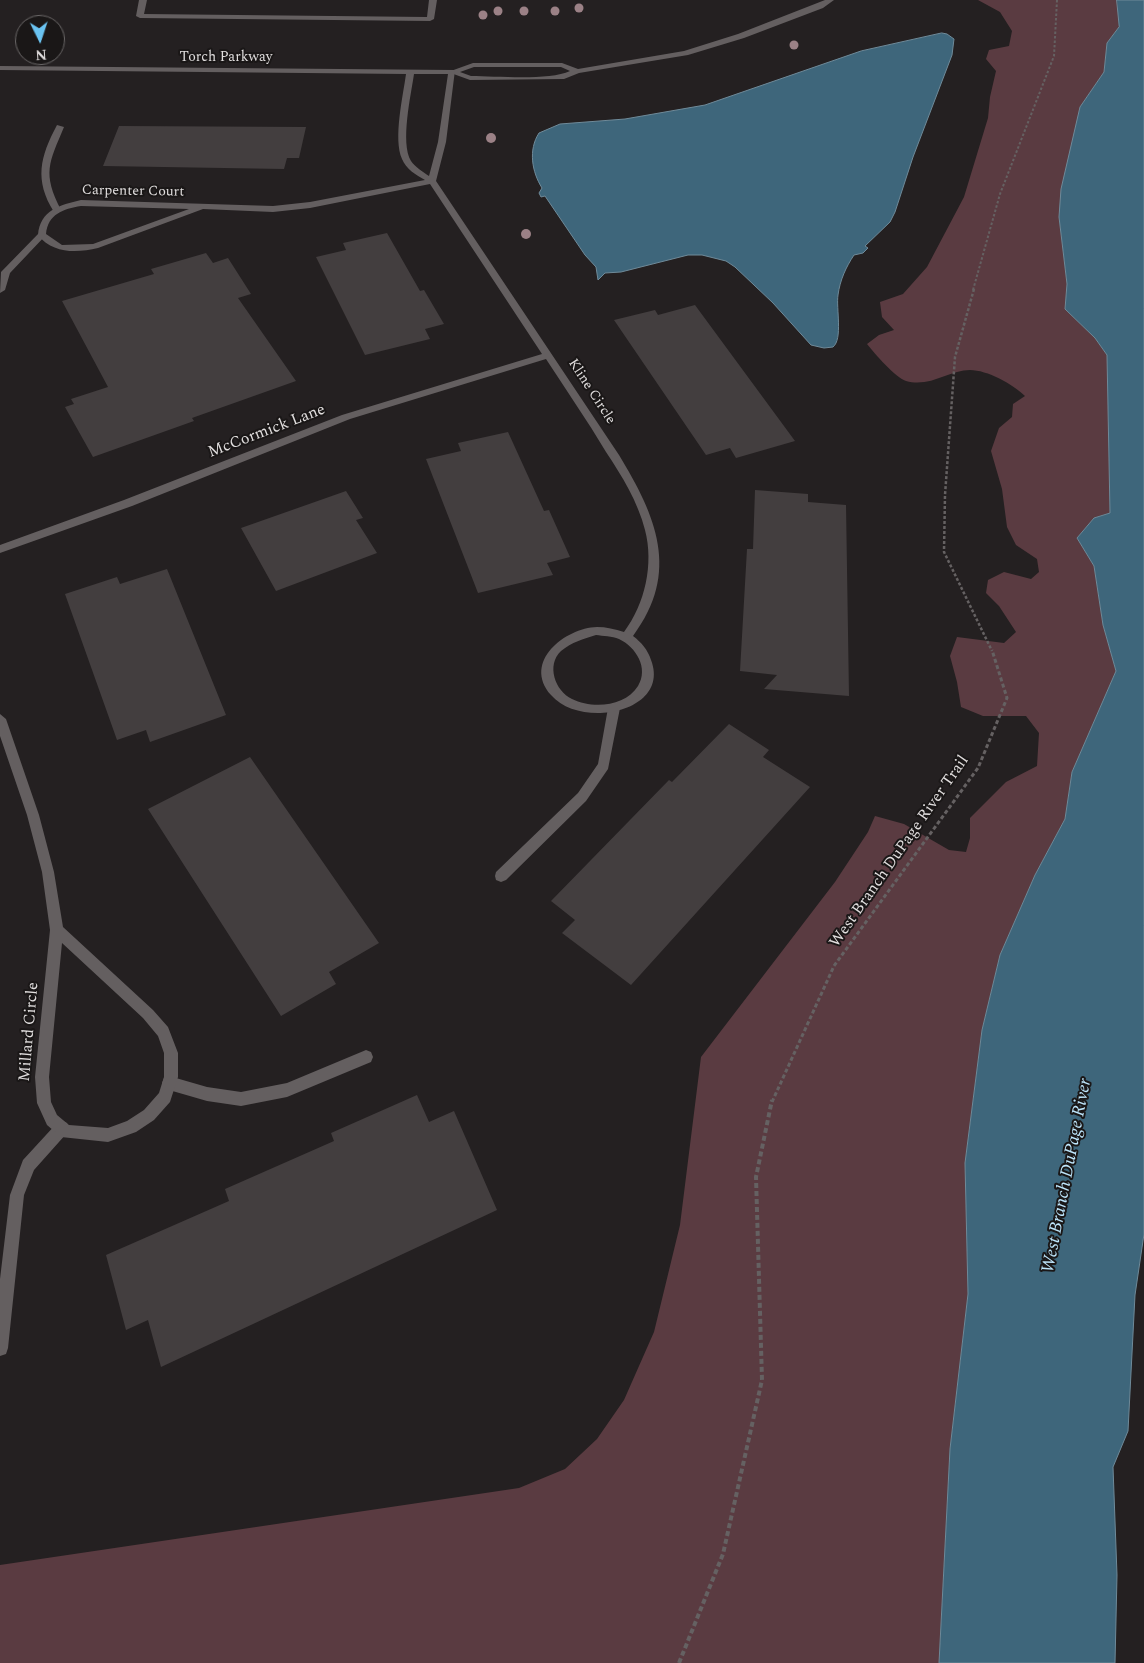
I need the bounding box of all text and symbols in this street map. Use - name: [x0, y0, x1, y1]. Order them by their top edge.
- north arrow: [15, 15, 65, 65]
- text: N: [35, 44, 47, 65]
- street label: Torch Parkway: [179, 50, 273, 66]
- street label: Carpenter Court: [82, 183, 184, 201]
- street label: Kline Circle: [564, 356, 618, 428]
- street label: McCormick Lane: [206, 401, 328, 463]
- street label: West Branch DuPage River Trail: [826, 752, 974, 952]
- street label: Millard Circle: [16, 981, 44, 1083]
- water label: West Branch DuPage River: [1039, 1077, 1097, 1275]

